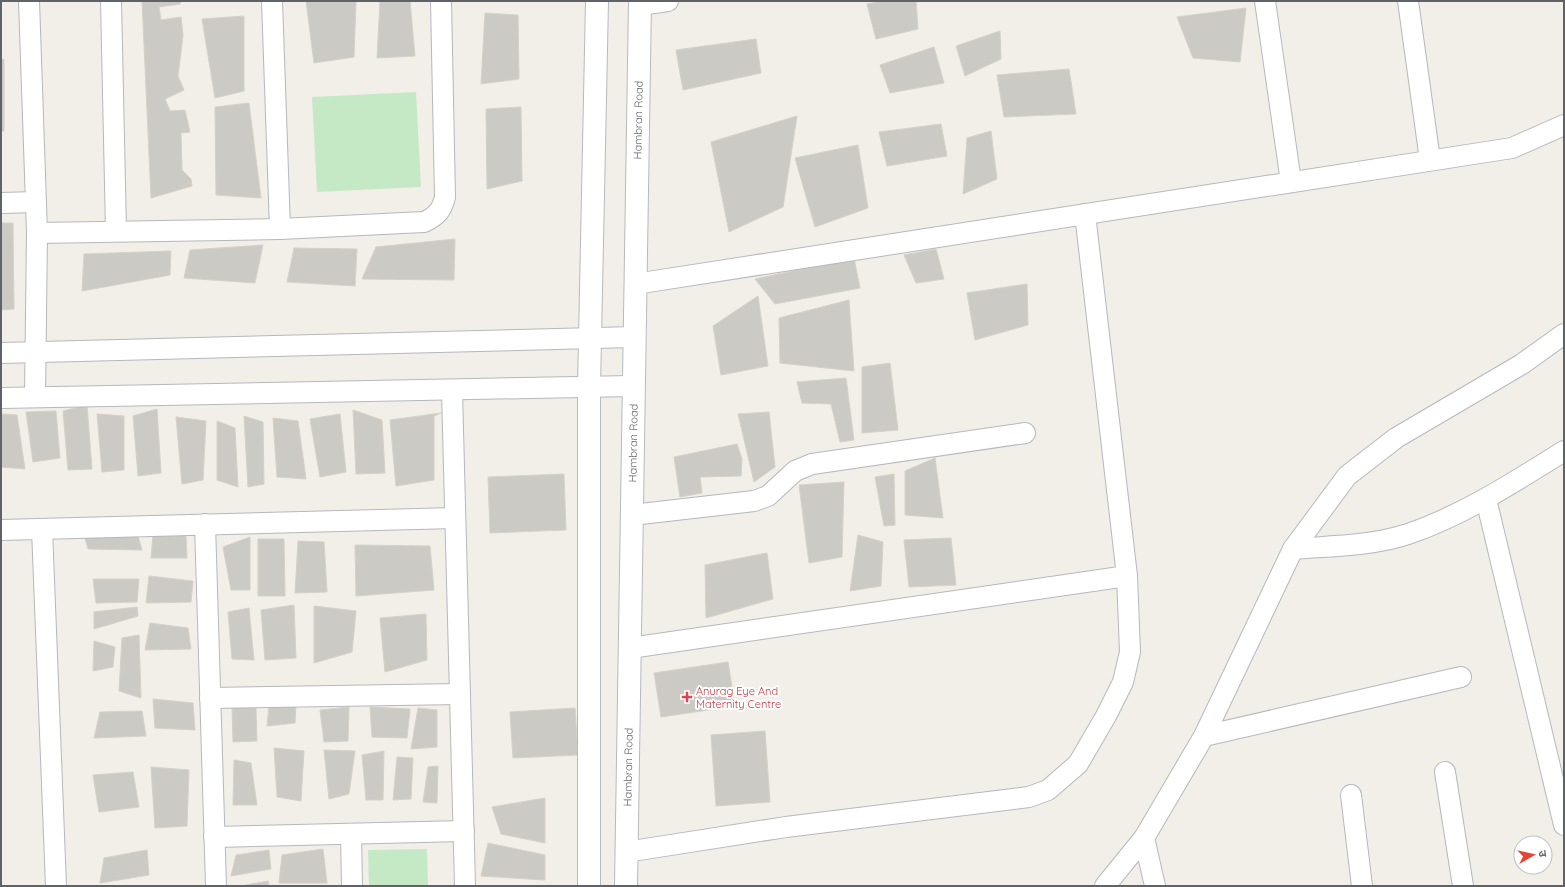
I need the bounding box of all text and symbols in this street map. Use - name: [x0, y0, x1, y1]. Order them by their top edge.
- street label: Hambran Road: [630, 81, 646, 159]
- street label: Hambran Road: [625, 404, 641, 482]
- place label: Anurag Eye And Maternity Centre: [696, 684, 781, 711]
- marker: Anurag Eye And Maternity Centre: [681, 691, 693, 703]
- street label: Hambran Road: [620, 728, 636, 806]
- north arrow: [1513, 835, 1553, 875]
- text: उ: [1536, 849, 1550, 858]

